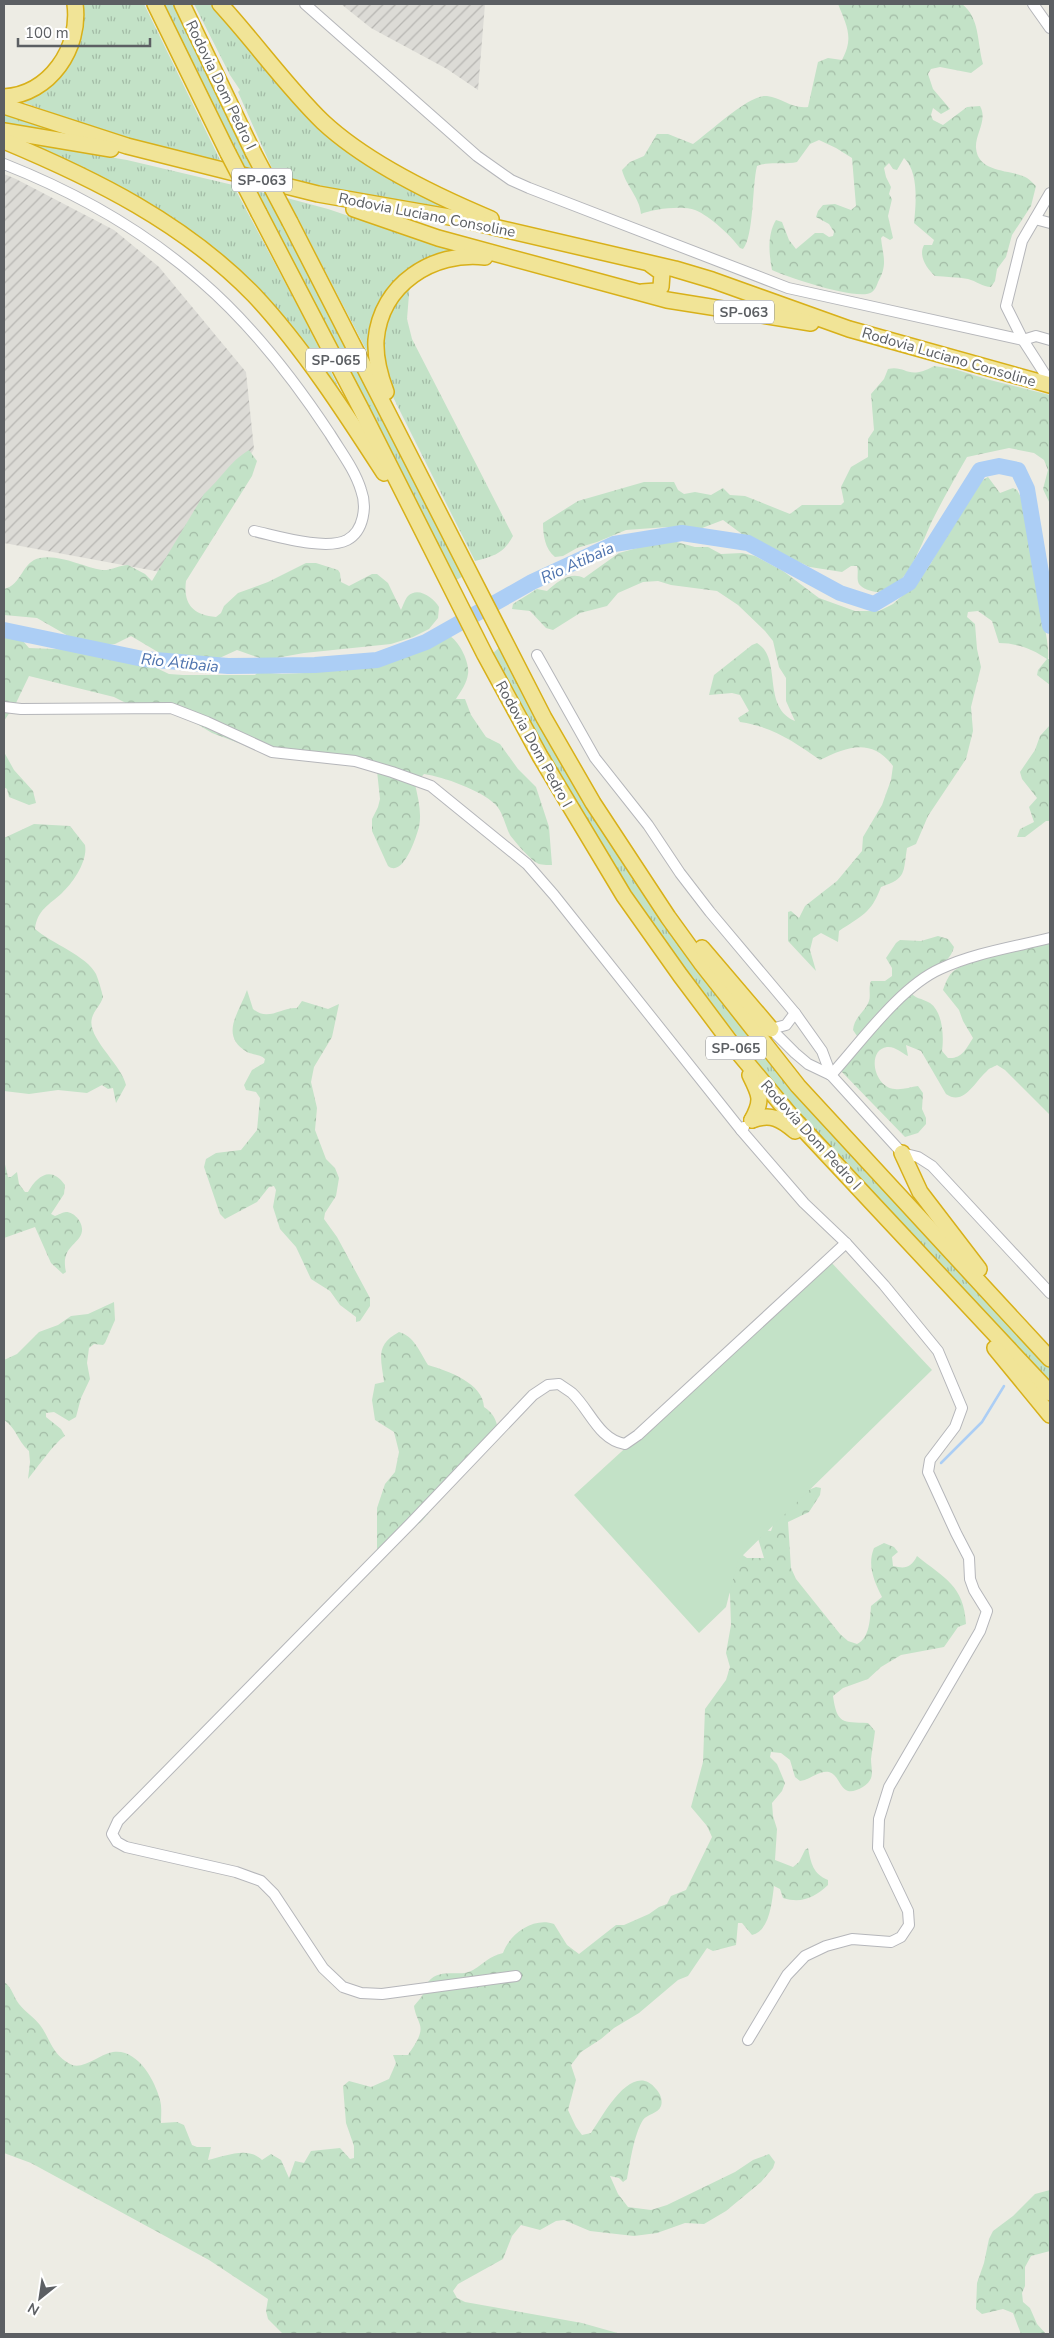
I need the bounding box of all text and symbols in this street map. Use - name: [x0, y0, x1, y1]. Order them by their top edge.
- scale bar: [18, 15, 150, 47]
- street label: Rodovia Dom Pedro I: [181, 17, 261, 153]
- text: 100 m: [25, 23, 69, 43]
- road number: SP-063: [232, 168, 292, 192]
- street label: Rodovia Luciano Consoline: [337, 188, 517, 242]
- road number: SP-063: [714, 300, 774, 324]
- street label: Rodovia Luciano Consoline: [860, 323, 1038, 391]
- road number: SP-065: [306, 348, 366, 372]
- water label: Rio Atibaia: [537, 537, 618, 589]
- water label: Rio Atibaia: [140, 648, 220, 678]
- street label: Rodovia Dom Pedro I: [491, 677, 577, 811]
- road number: SP-065: [706, 1036, 766, 1060]
- street label: Rodovia Dom Pedro I: [756, 1076, 866, 1194]
- north arrow: [15, 2273, 65, 2323]
- text: N: [24, 2298, 43, 2320]

